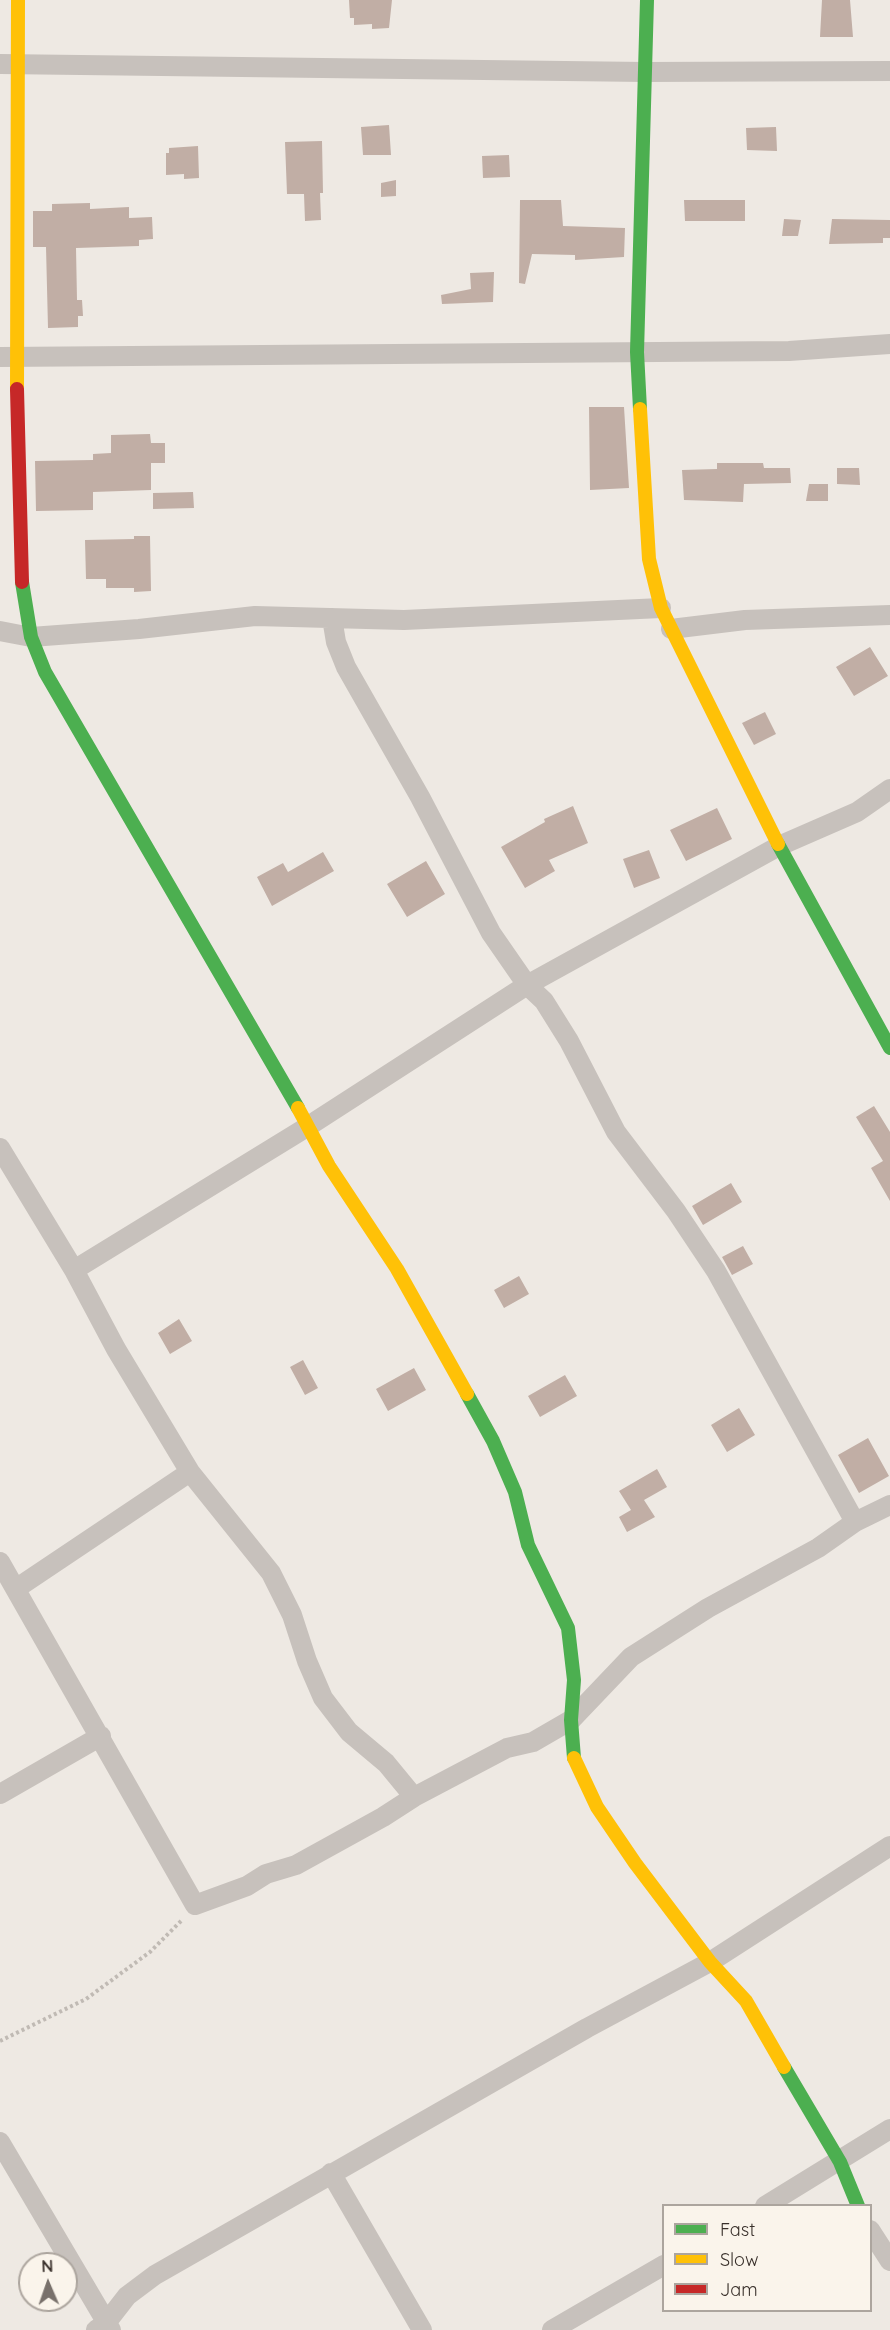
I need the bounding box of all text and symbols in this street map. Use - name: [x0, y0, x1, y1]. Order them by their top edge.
- legend: [662, 2204, 872, 2312]
- text: Fast: [720, 2218, 755, 2241]
- text: Slow: [720, 2248, 758, 2271]
- north arrow: [18, 2252, 78, 2312]
- text: N: [41, 2256, 54, 2276]
- text: Jam: [720, 2278, 758, 2301]

